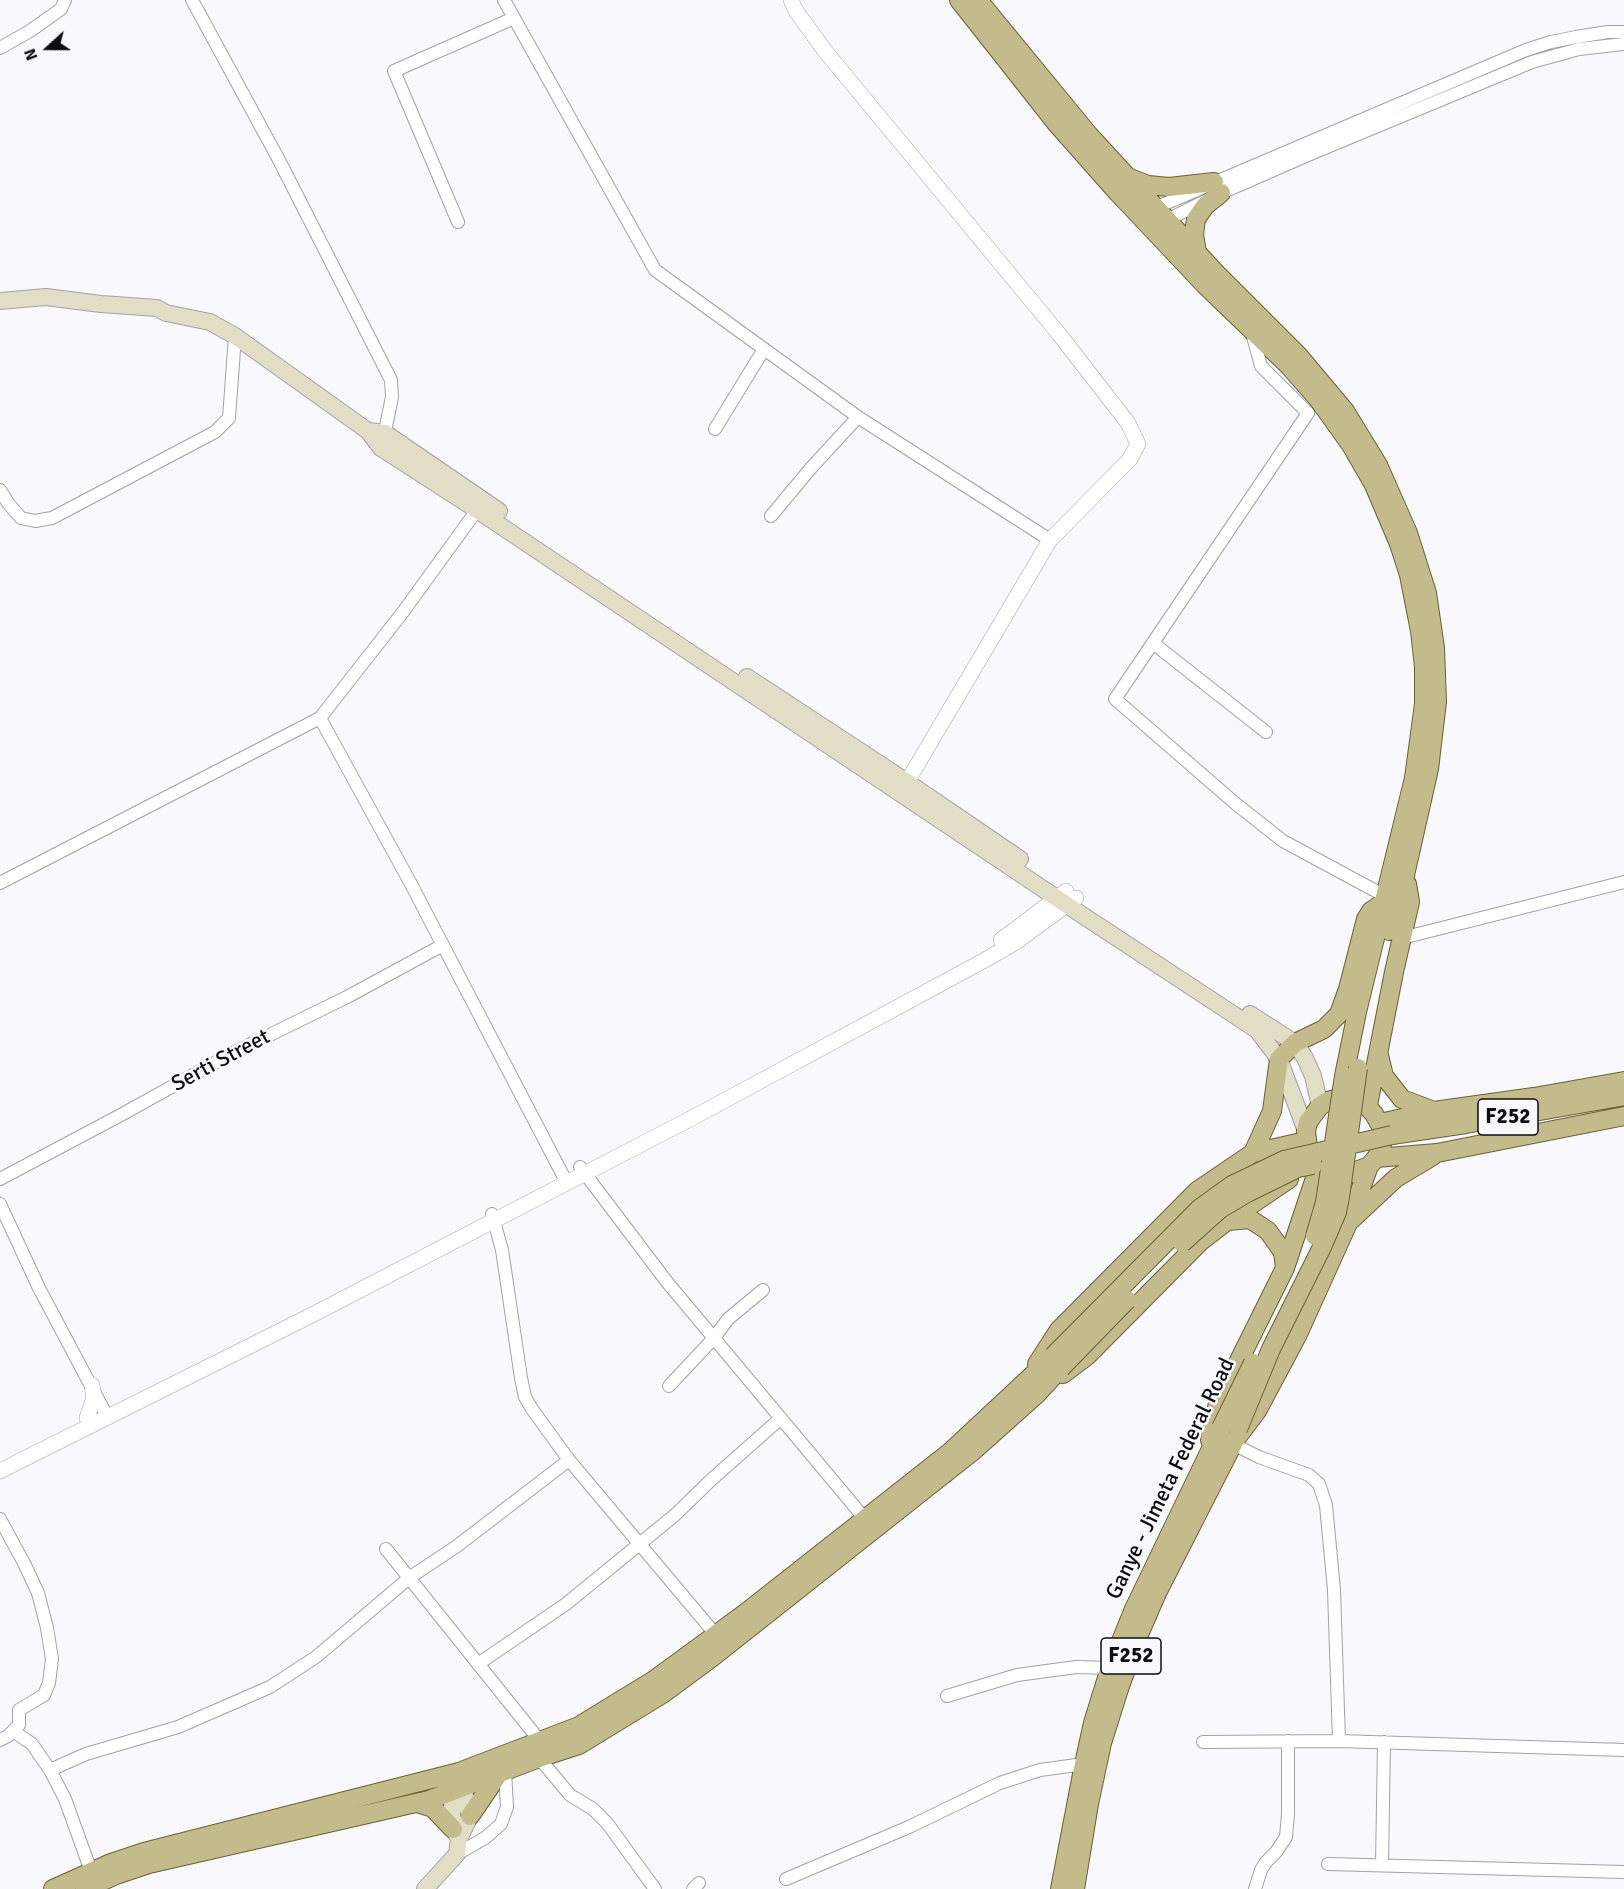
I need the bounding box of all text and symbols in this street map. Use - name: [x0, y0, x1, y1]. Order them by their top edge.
- north arrow: [18, 18, 78, 78]
- text: N: [20, 46, 43, 63]
- street label: Serti Street: [167, 1024, 275, 1098]
- road number: F252: [1478, 1099, 1538, 1135]
- street label: Ganye - Jimeta Federal Road: [1101, 1354, 1241, 1604]
- road number: F252: [1101, 1638, 1161, 1674]

